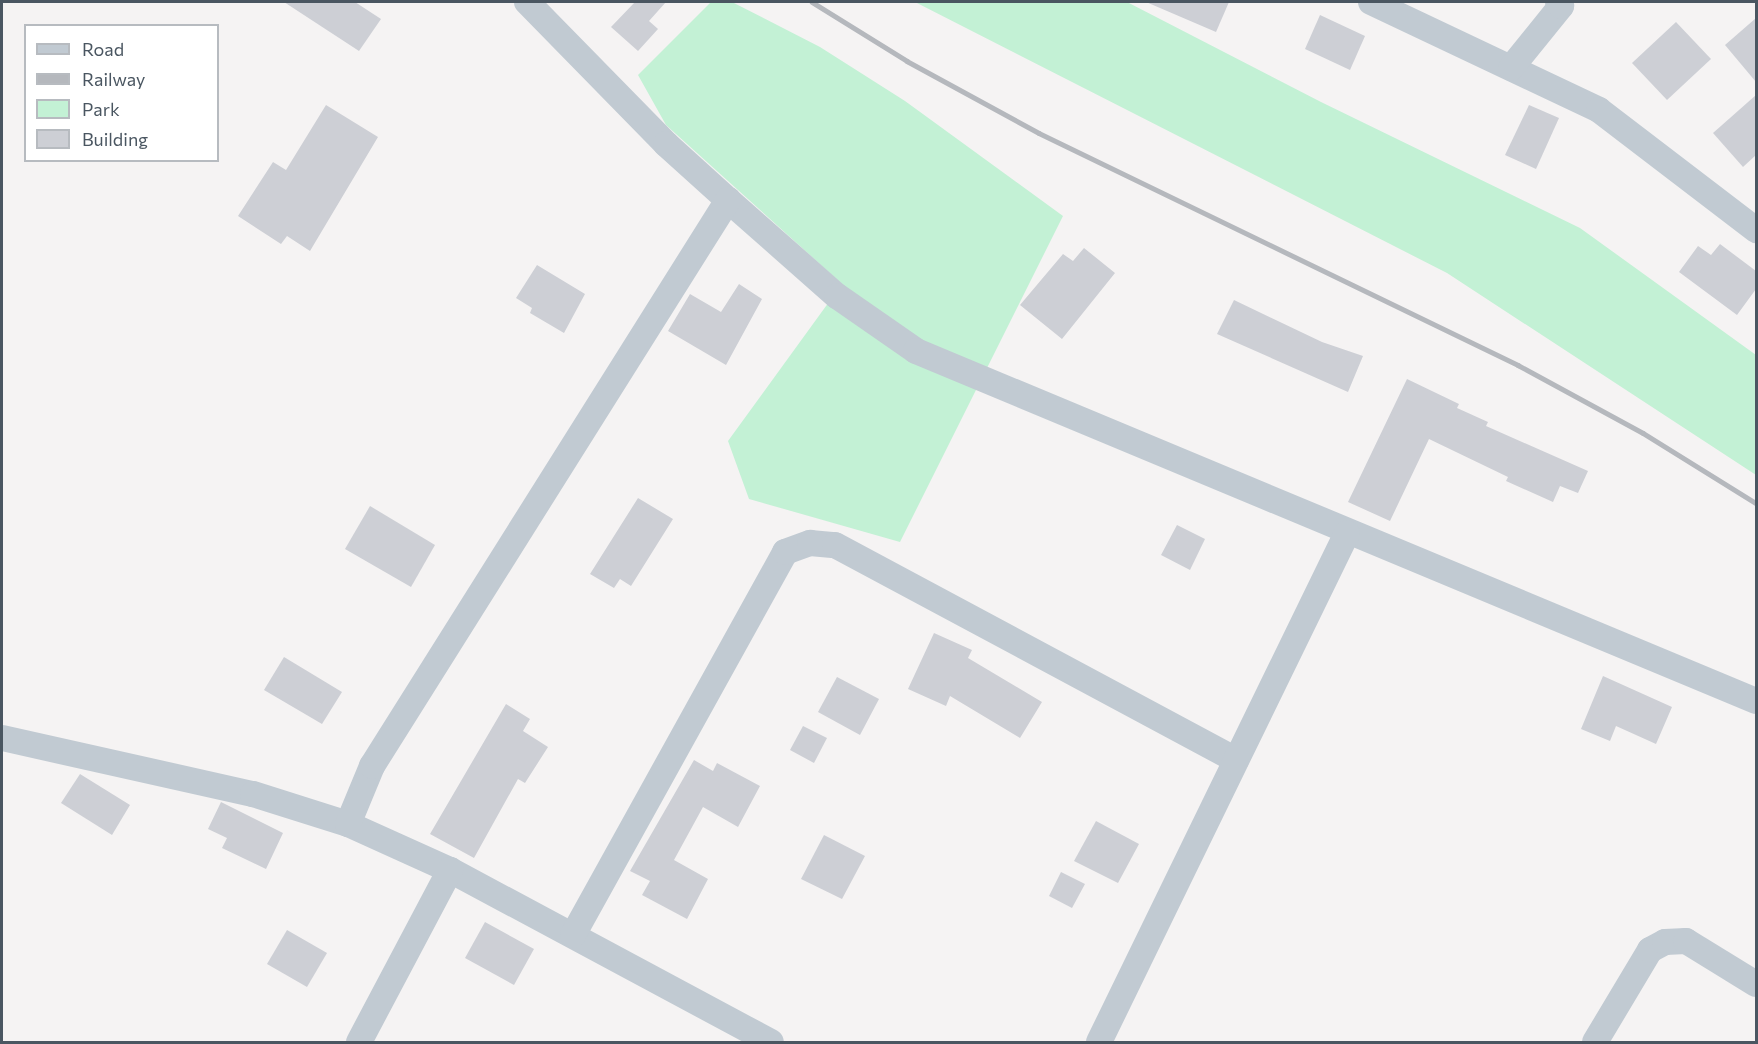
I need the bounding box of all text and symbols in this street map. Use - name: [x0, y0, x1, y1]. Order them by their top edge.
- legend: [24, 24, 219, 162]
- text: Road: [82, 38, 124, 60]
- text: Railway: [82, 68, 145, 90]
- text: Park: [82, 98, 120, 120]
- text: Building: [82, 128, 148, 150]

